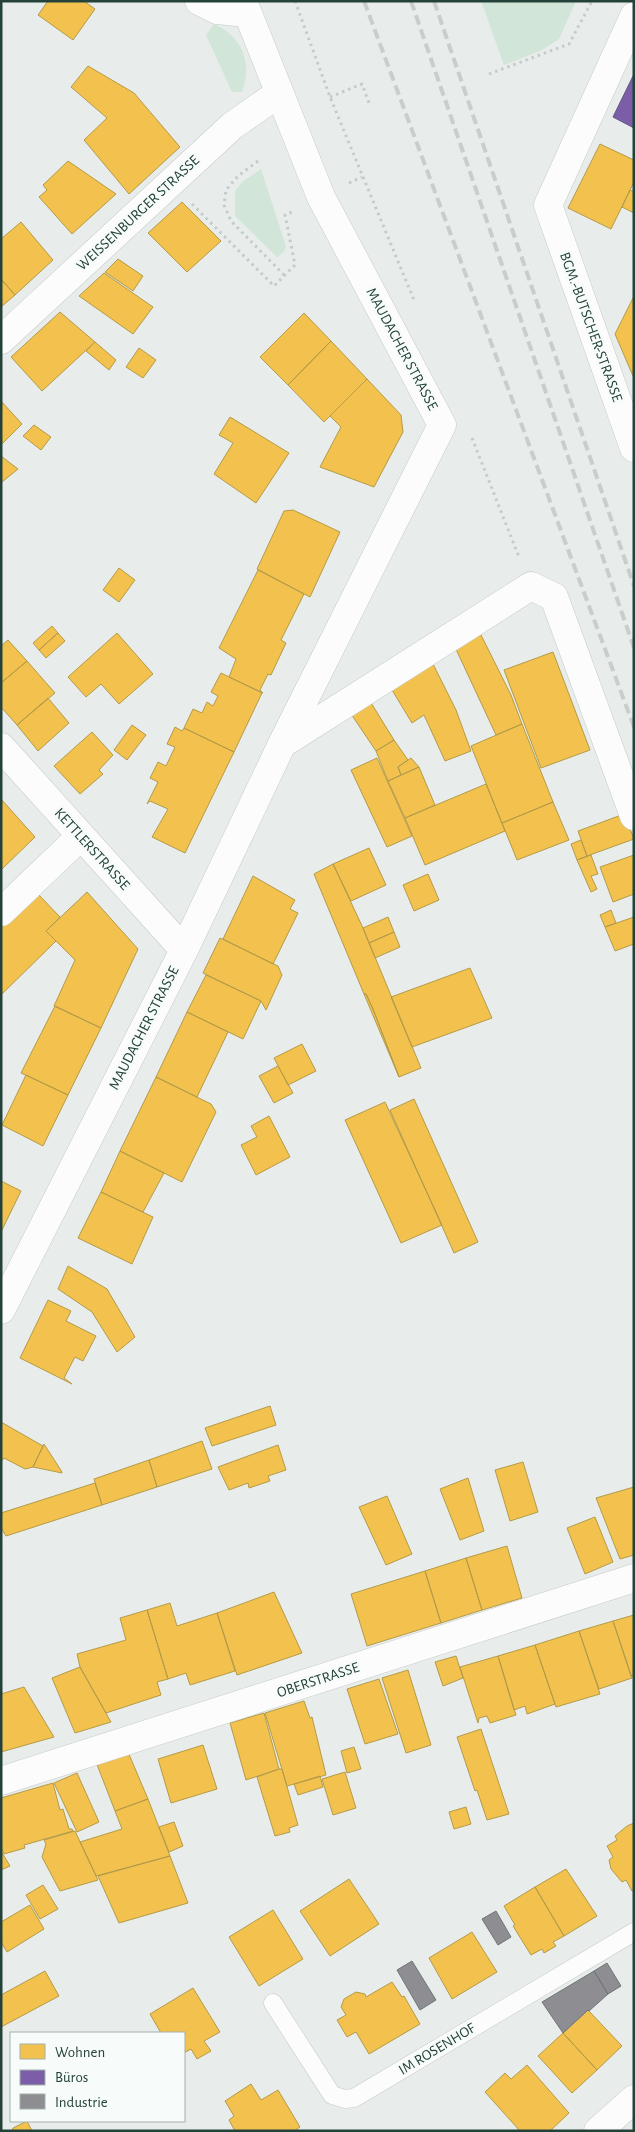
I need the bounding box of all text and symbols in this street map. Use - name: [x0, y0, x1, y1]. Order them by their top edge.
- street label: WEISSENBURGER STRASSE: [74, 152, 202, 274]
- street label: BGM.-BUTSCHER-STRASSE: [557, 250, 625, 404]
- street label: MAUDACHER STRASSE: [363, 285, 441, 413]
- street label: KETTLERSTRASSE: [51, 805, 133, 893]
- street label: MAUDACHER STRASSE: [106, 964, 182, 1092]
- street label: OBERSTRASSE: [275, 1660, 361, 1700]
- street label: IM ROSENHOF: [396, 2020, 478, 2078]
- legend: [10, 2032, 185, 2122]
- text: Wohnen: [55, 2045, 105, 2060]
- text: Büros: [55, 2070, 88, 2085]
- text: Industrie: [55, 2095, 108, 2110]

